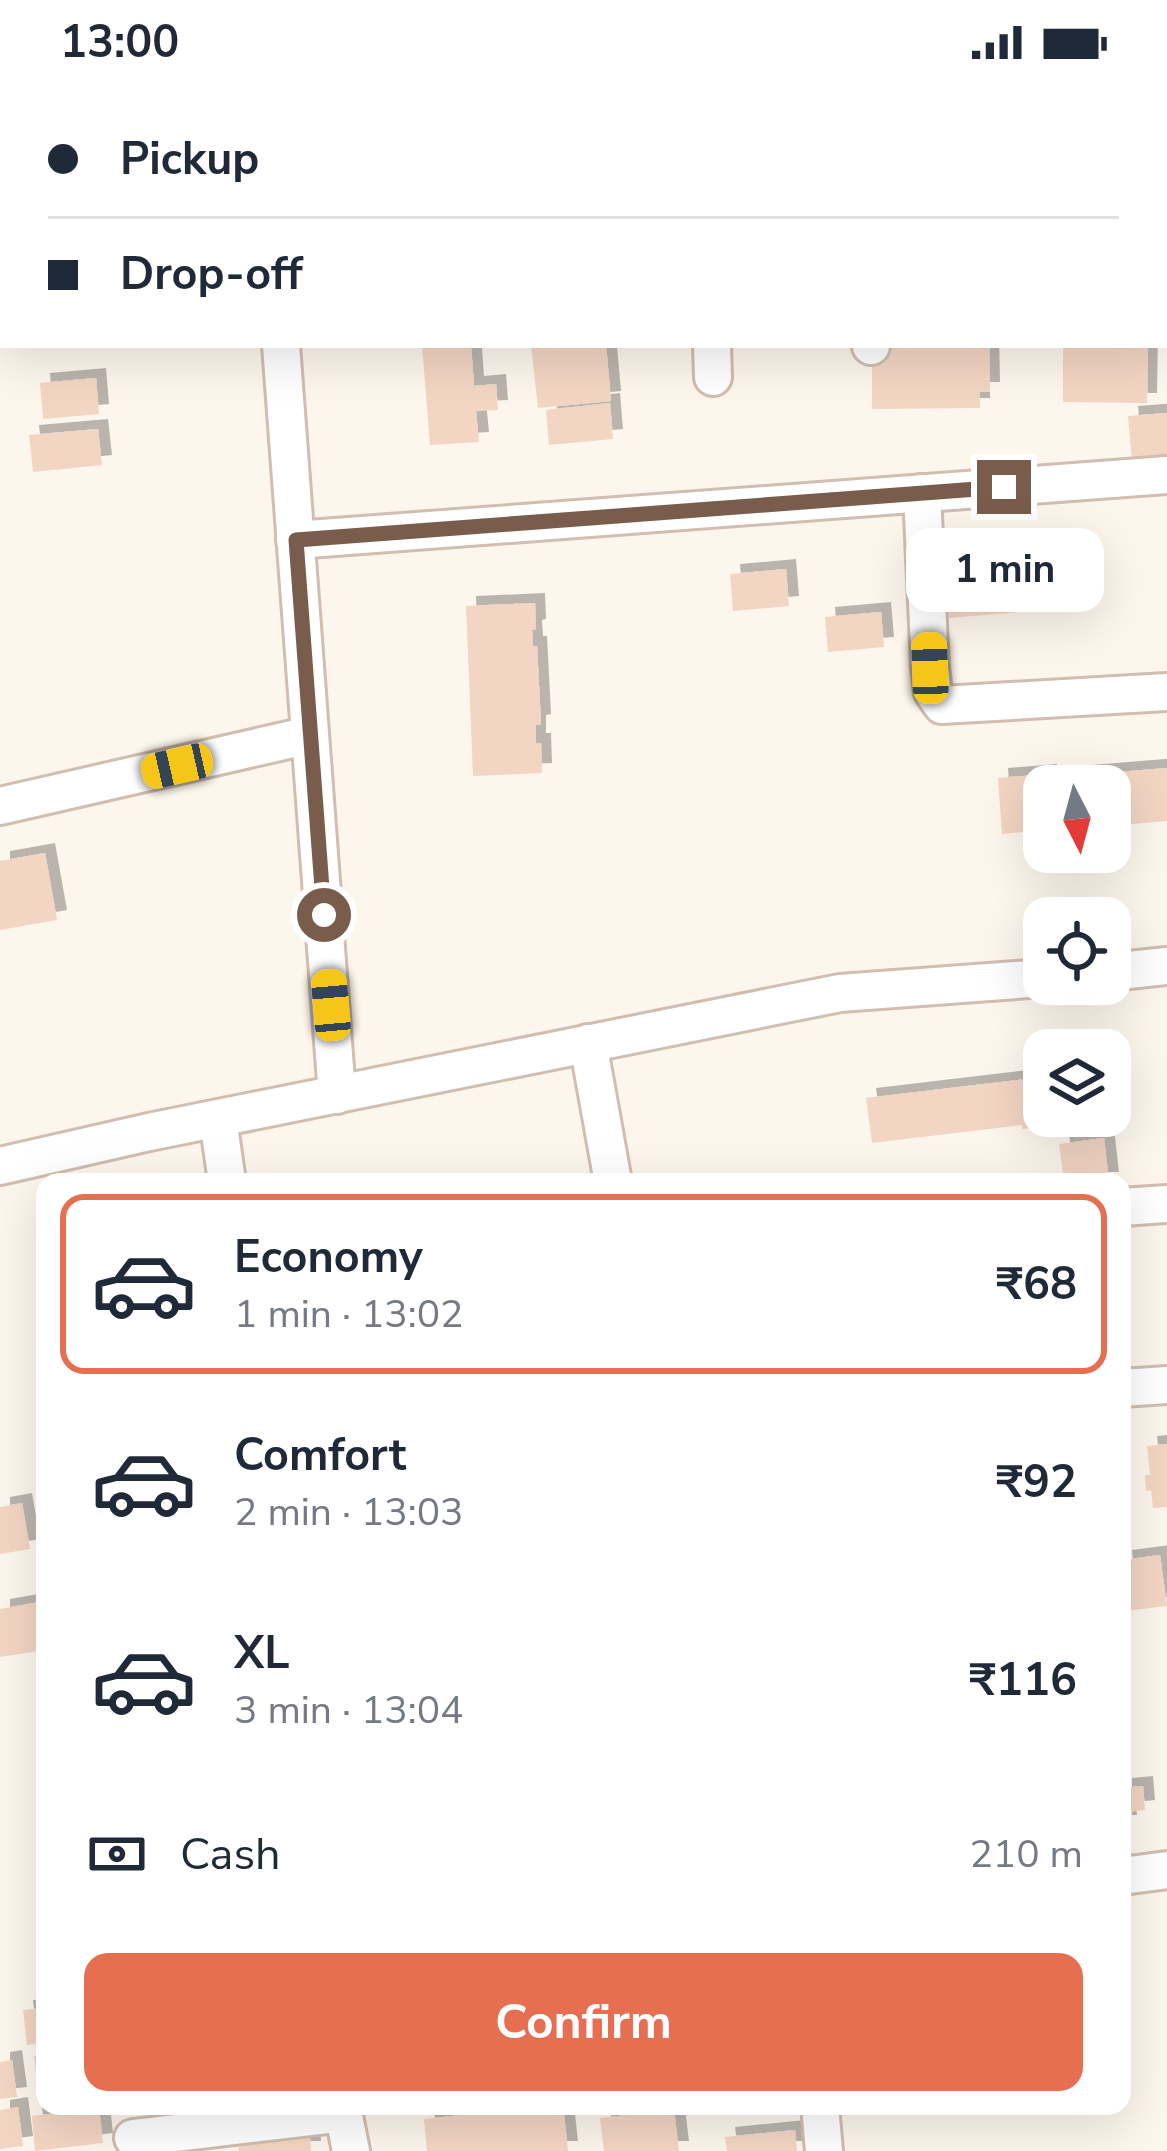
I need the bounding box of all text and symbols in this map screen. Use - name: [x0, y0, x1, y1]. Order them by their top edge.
- text: 13:00: [60, 12, 179, 73]
- text: Pickup: [120, 129, 259, 190]
- text: Drop-off: [120, 244, 303, 305]
- route end: [977, 460, 1031, 514]
- callout: 1 min: [905, 529, 1103, 613]
- text: 1 min: [955, 543, 1055, 596]
- car: [911, 631, 949, 705]
- car: [138, 740, 216, 792]
- north arrow: [1023, 765, 1131, 873]
- map controls: [1023, 765, 1131, 1137]
- route start: [297, 888, 351, 942]
- button: locate: [1023, 897, 1131, 1005]
- car: [310, 968, 352, 1042]
- button: layers: [1023, 1029, 1131, 1137]
- text: Economy: [234, 1227, 423, 1288]
- icon: car: [90, 1230, 198, 1338]
- text: ₹68: [996, 1254, 1077, 1315]
- text: 1 min · 13:02: [234, 1288, 463, 1341]
- text: Comfort: [234, 1425, 406, 1486]
- icon: car: [90, 1428, 198, 1536]
- text: ₹92: [996, 1452, 1077, 1513]
- text: 2 min · 13:03: [234, 1486, 463, 1539]
- text: XL: [234, 1623, 290, 1684]
- icon: car: [90, 1626, 198, 1734]
- text: ₹116: [969, 1650, 1077, 1711]
- text: 3 min · 13:04: [234, 1684, 463, 1737]
- icon: cash: [84, 1821, 150, 1887]
- text: Cash: [180, 1824, 281, 1885]
- text: 210 m: [969, 1828, 1083, 1881]
- button: Confirm: [84, 1953, 1083, 2091]

